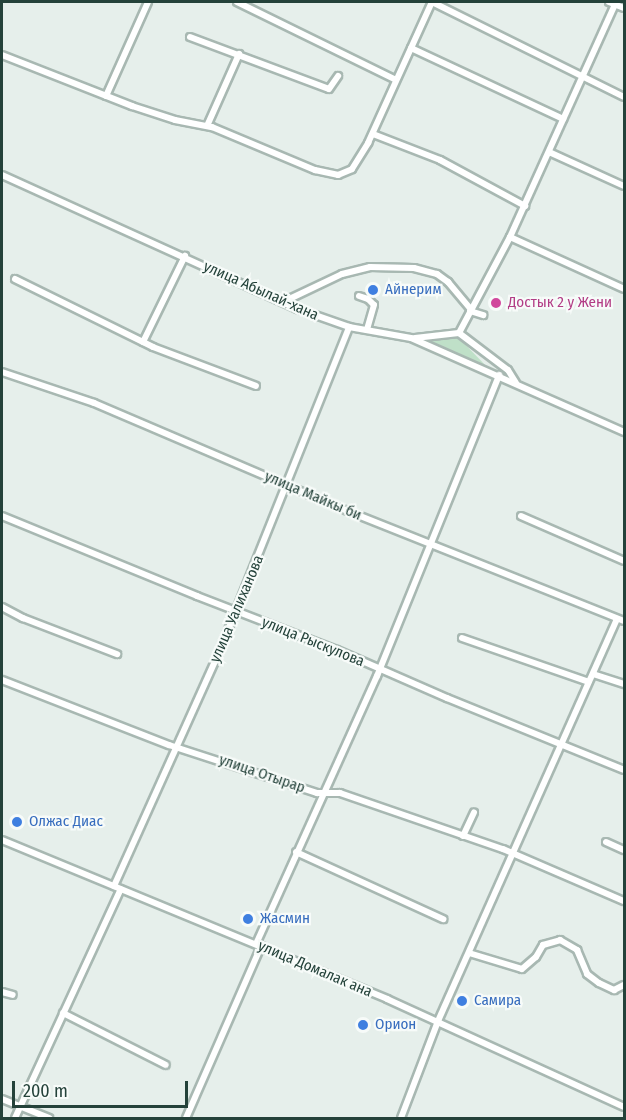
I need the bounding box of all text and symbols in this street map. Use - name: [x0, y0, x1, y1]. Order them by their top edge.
- street label: улица Абылай-хана: [201, 258, 321, 324]
- place label: Айнерим: [385, 281, 442, 299]
- marker: Айнерим: [366, 283, 380, 297]
- place label: Достык 2 у Жени: [508, 294, 612, 312]
- marker: Достык 2 у Жени: [489, 296, 503, 310]
- street label: улица Майкы би: [262, 467, 364, 525]
- street label: улица Уалиханова: [206, 553, 268, 665]
- street label: улица Рыскулова: [259, 613, 367, 671]
- street label: улица Отырар: [217, 751, 307, 797]
- place label: Олжас Диас: [29, 813, 103, 831]
- marker: Олжас Диас: [10, 815, 24, 829]
- place label: Жасмин: [260, 910, 310, 928]
- marker: Жасмин: [241, 912, 255, 926]
- street label: улица Домалак ана: [255, 937, 375, 1001]
- place label: Самира: [474, 992, 521, 1010]
- marker: Самира: [455, 994, 469, 1008]
- place label: Орион: [375, 1016, 416, 1034]
- marker: Орион: [356, 1018, 370, 1032]
- scale bar: [15, 1069, 190, 1107]
- text: 200 m: [23, 1080, 68, 1102]

